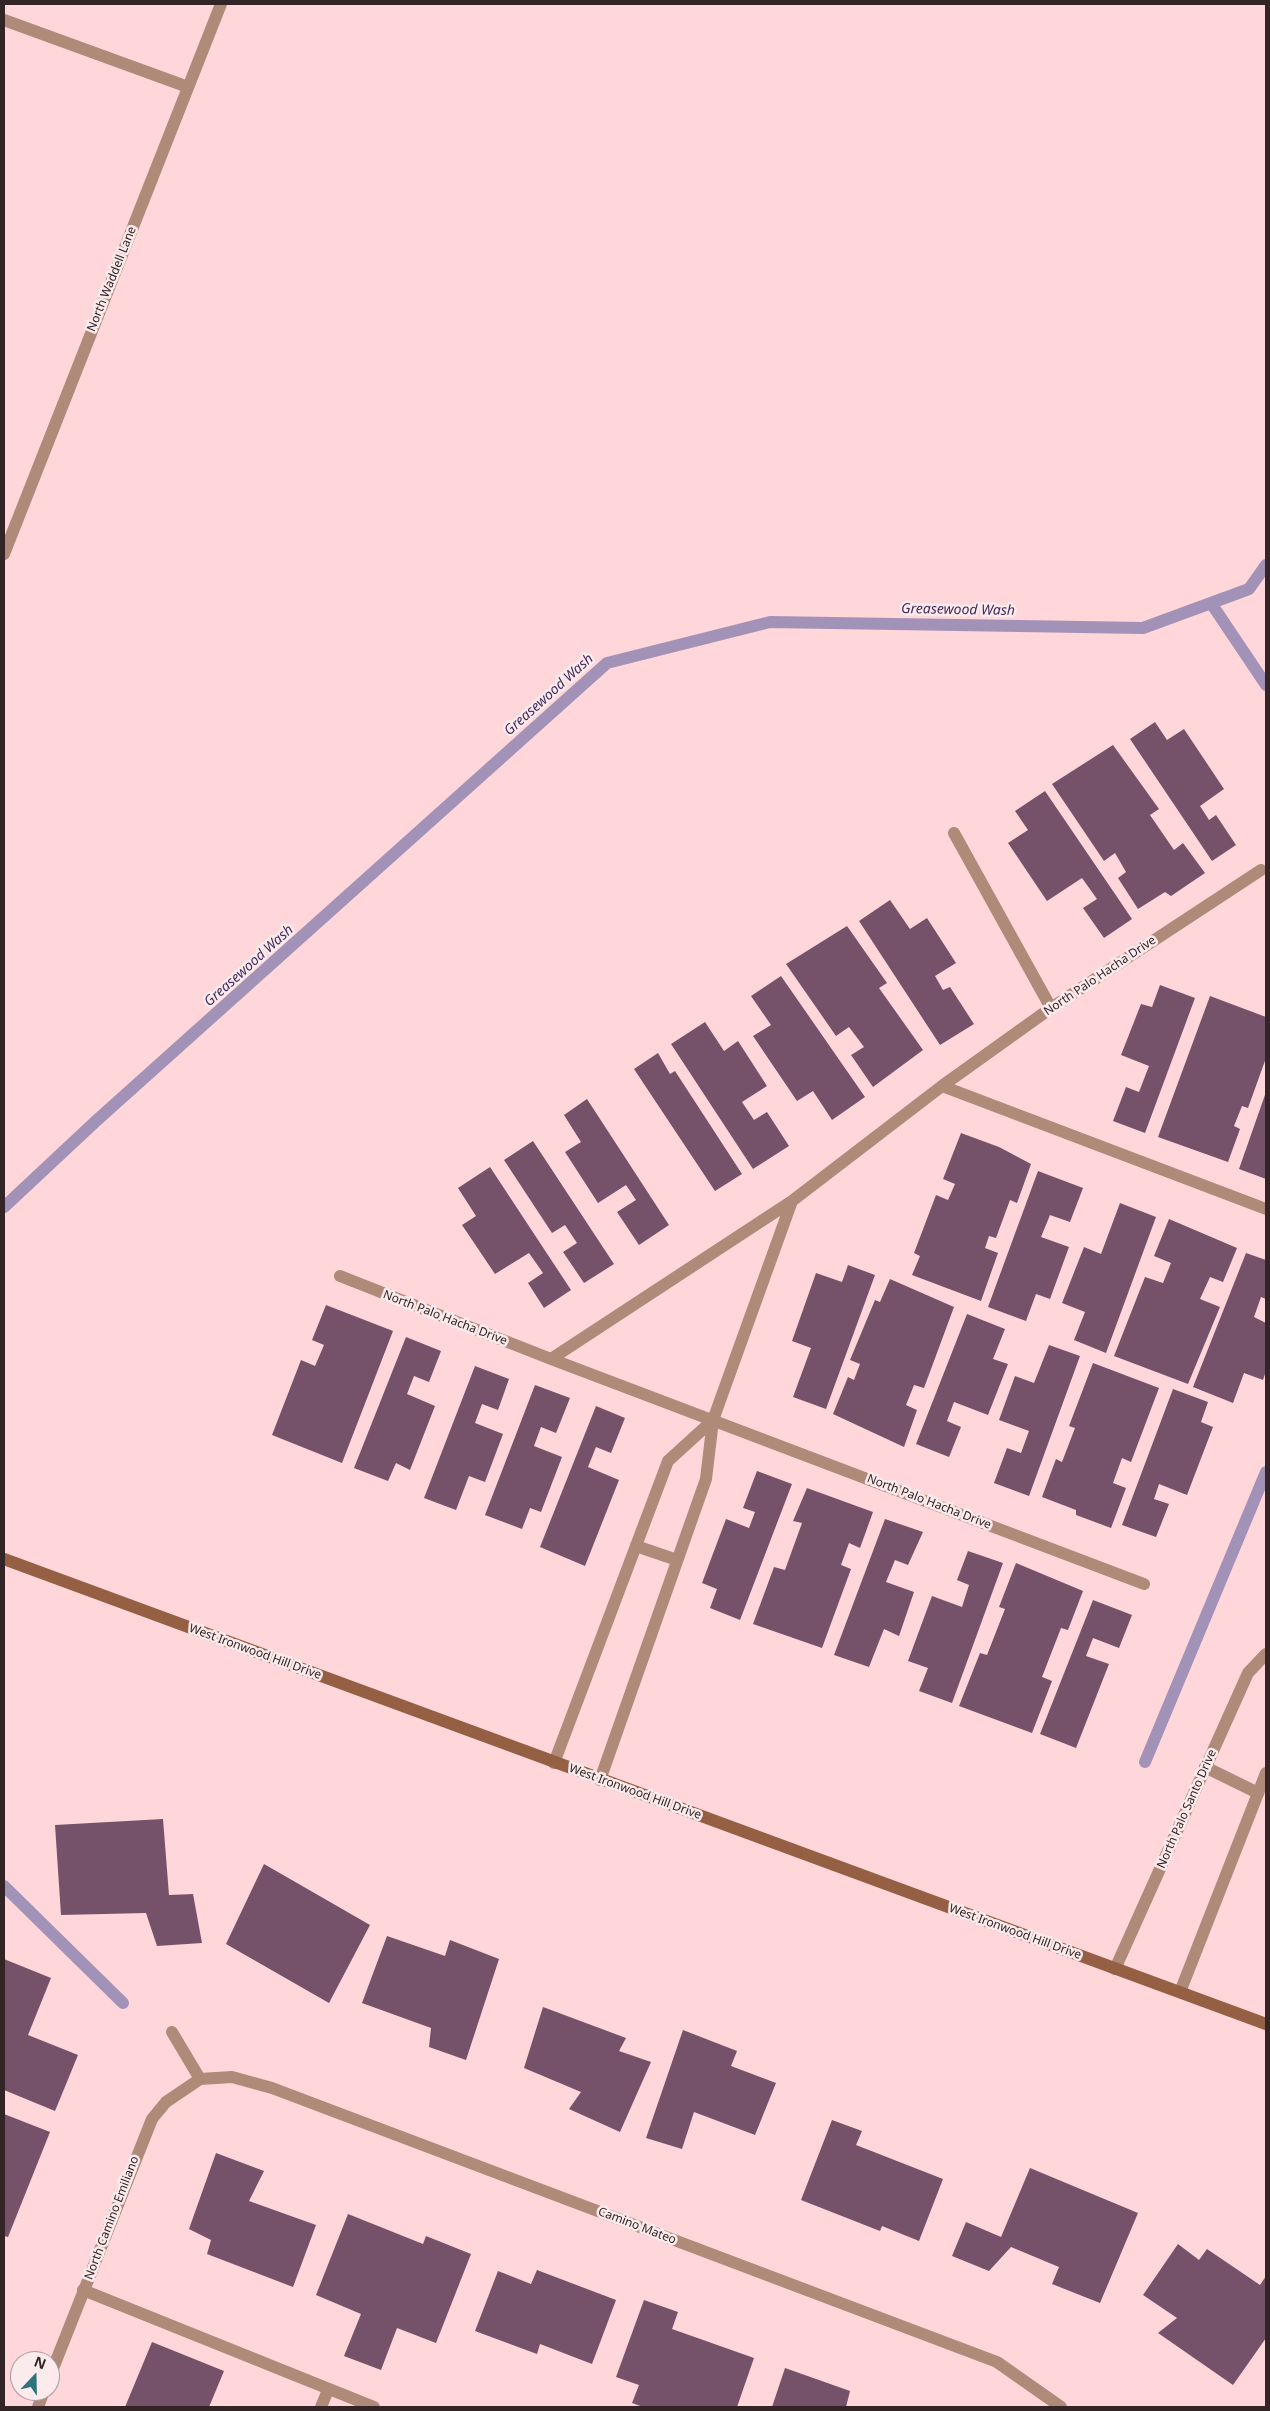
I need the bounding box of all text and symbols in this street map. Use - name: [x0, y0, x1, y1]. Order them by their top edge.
- street label: North Waddell Lane: [84, 224, 140, 334]
- water label: Greasewood Wash: [901, 601, 1015, 619]
- water label: Greasewood Wash: [501, 651, 597, 739]
- water label: Greasewood Wash: [201, 922, 297, 1010]
- street label: North Palo Hacha Drive: [1041, 933, 1159, 1019]
- street label: North Palo Hacha Drive: [381, 1288, 509, 1348]
- street label: North Palo Hacha Drive: [865, 1472, 993, 1532]
- street label: West Ironwood Hill Drive: [187, 1621, 323, 1683]
- street label: North Palo Santo Drive: [1154, 1747, 1220, 1871]
- street label: West Ironwood Hill Drive: [567, 1761, 703, 1823]
- street label: West Ironwood Hill Drive: [947, 1901, 1083, 1963]
- street label: North Camino Emiliano: [82, 2154, 142, 2282]
- street label: Camino Mateo: [596, 2205, 678, 2247]
- north arrow: [10, 2351, 60, 2401]
- text: N: [31, 2352, 49, 2373]

